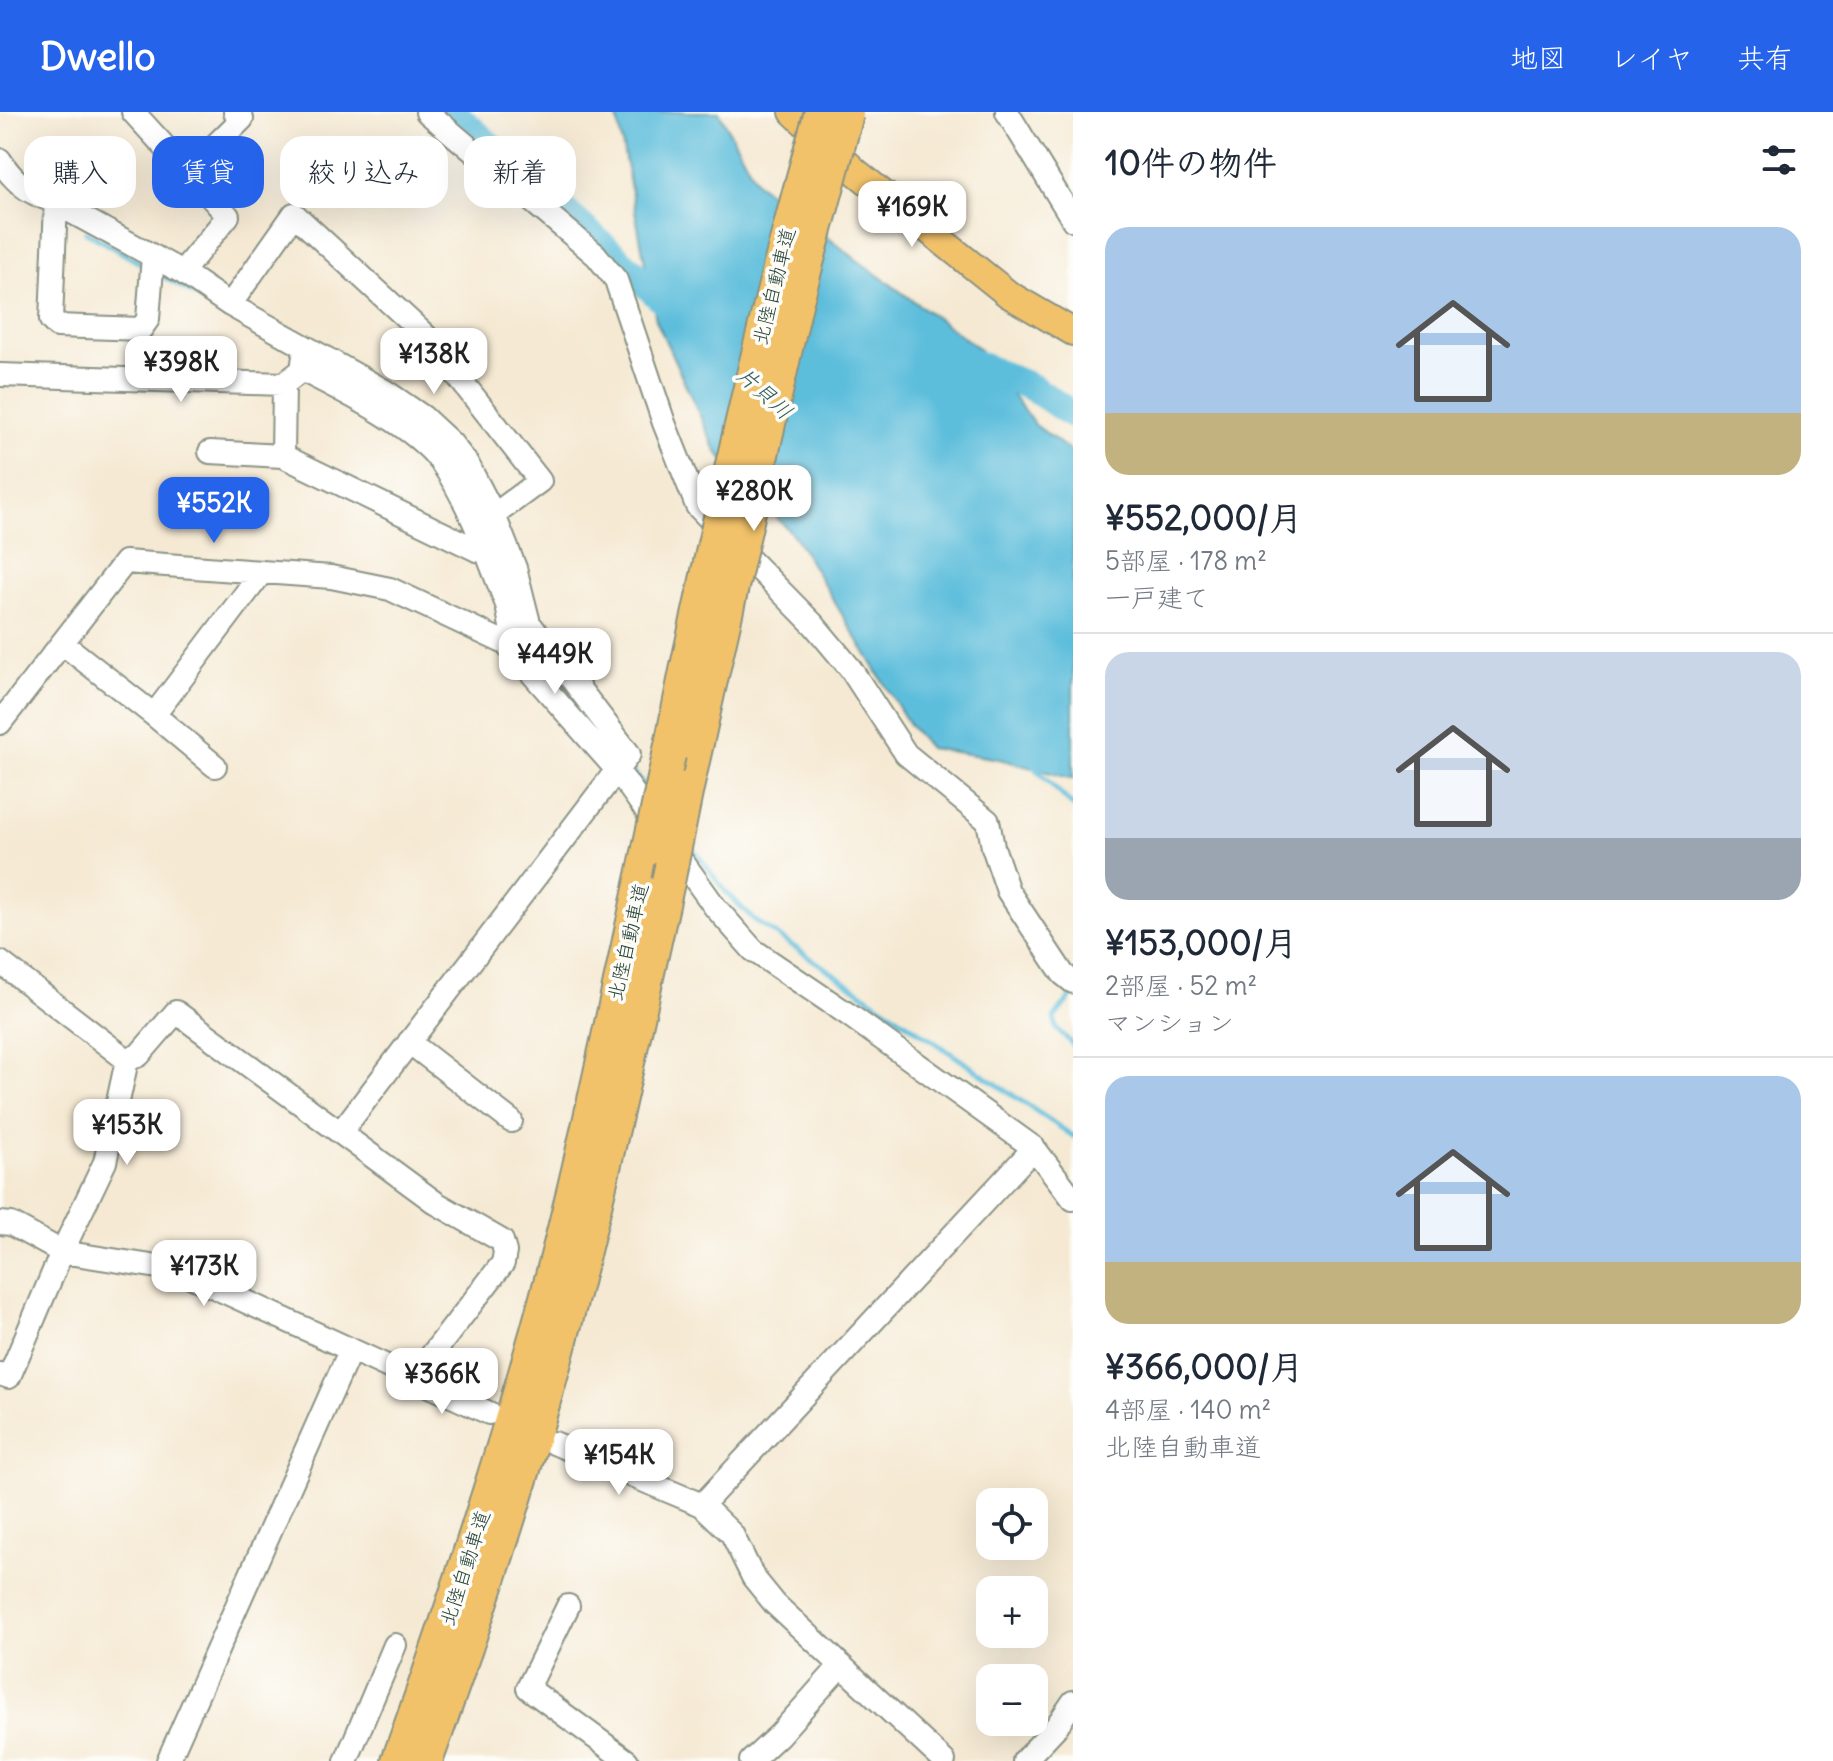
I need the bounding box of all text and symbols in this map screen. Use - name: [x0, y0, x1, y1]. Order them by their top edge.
- text: Dwello: [40, 33, 156, 80]
- text: 地図: [1510, 40, 1566, 76]
- text: レイヤ: [1610, 40, 1693, 76]
- text: 共有: [1737, 40, 1793, 76]
- chip: 購入: [24, 136, 136, 208]
- chip: 賃貸: [152, 136, 264, 208]
- chip: 絞り込み: [280, 136, 448, 208]
- chip: 新着: [464, 136, 576, 208]
- icon: filters: [1757, 138, 1801, 182]
- text: 10件の物件: [1105, 141, 1277, 184]
- pin: ¥169K: [856, 181, 968, 249]
- text: ¥169K: [876, 190, 948, 223]
- street label: 北陸自動車道: [747, 225, 800, 347]
- icon: home: [1381, 279, 1525, 423]
- pin: ¥138K: [378, 328, 490, 396]
- pin: ¥398K: [125, 336, 237, 404]
- text: ¥138K: [398, 337, 470, 370]
- text: ¥398K: [143, 345, 219, 378]
- water label: 片貝川: [731, 361, 799, 425]
- pin: ¥280K: [698, 465, 810, 533]
- text: ¥280K: [715, 474, 793, 507]
- pin: ¥552K: [158, 477, 270, 545]
- text: ¥552K: [176, 486, 252, 519]
- text: ¥552,000/月: [1105, 496, 1303, 539]
- text: 5部屋 · 178 m²: [1105, 544, 1267, 577]
- text: 一戸建て: [1105, 581, 1209, 614]
- pin: ¥449K: [499, 628, 611, 696]
- text: ¥449K: [517, 637, 593, 670]
- icon: home: [1381, 704, 1525, 848]
- street label: 北陸自動車道: [602, 881, 653, 1003]
- text: ¥153,000/月: [1105, 921, 1297, 964]
- text: 2部屋 · 52 m²: [1105, 969, 1257, 1002]
- text: マンション: [1105, 1006, 1234, 1039]
- pin: ¥153K: [71, 1099, 183, 1167]
- text: ¥153K: [91, 1108, 163, 1141]
- icon: home: [1381, 1128, 1525, 1272]
- pin: ¥173K: [148, 1240, 260, 1308]
- text: ¥173K: [169, 1249, 239, 1282]
- text: ¥366,000/月: [1105, 1345, 1304, 1388]
- pin: ¥366K: [386, 1348, 498, 1416]
- text: ¥366K: [404, 1357, 480, 1390]
- text: 4部屋 · 140 m²: [1105, 1393, 1271, 1426]
- pin: ¥154K: [563, 1429, 675, 1497]
- text: 北陸自動車道: [1105, 1430, 1261, 1463]
- text: ¥154K: [583, 1438, 655, 1471]
- map controls: [976, 1488, 1048, 1736]
- button: locate: [976, 1488, 1048, 1560]
- street label: 北陸自動車道: [434, 1507, 495, 1629]
- button: +: [976, 1576, 1048, 1648]
- button: −: [976, 1664, 1048, 1736]

